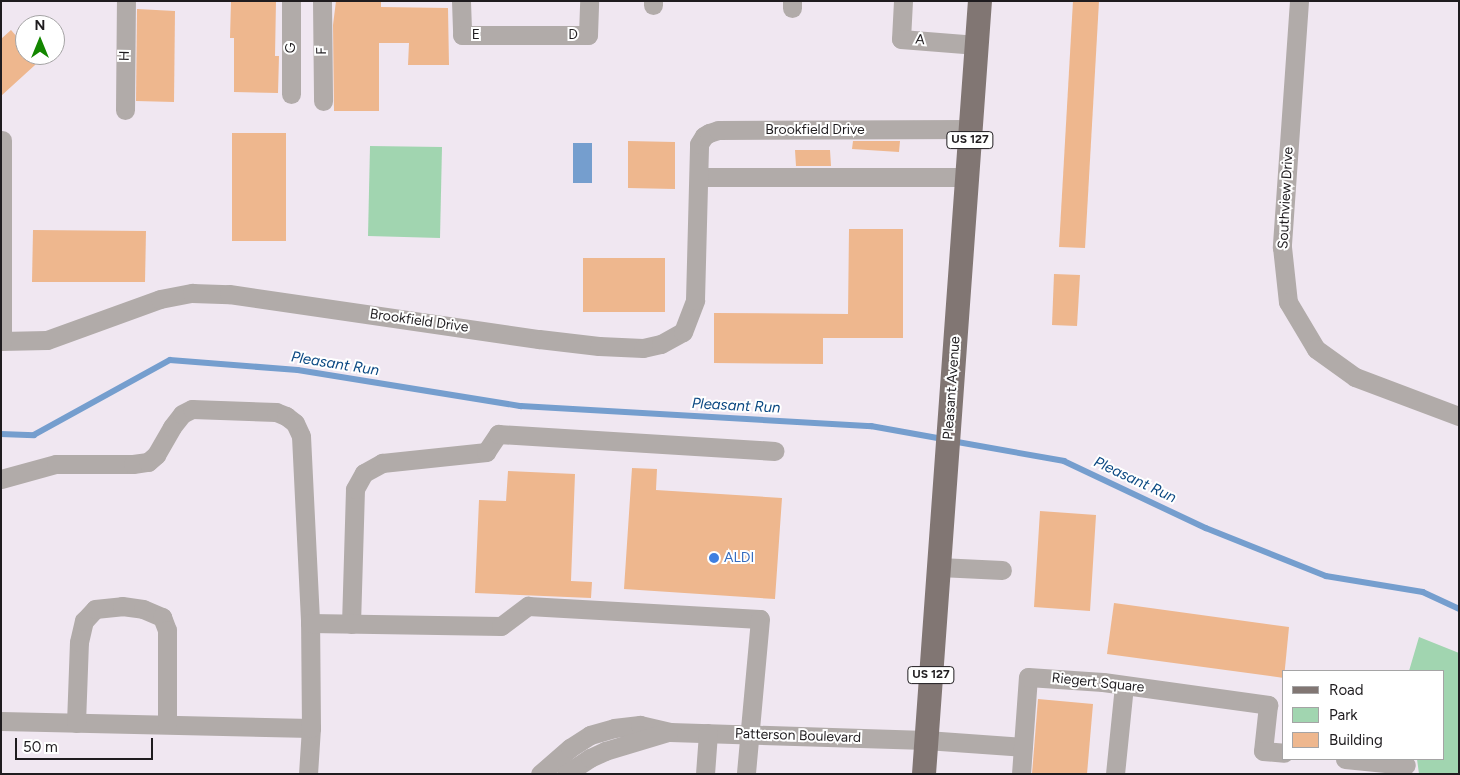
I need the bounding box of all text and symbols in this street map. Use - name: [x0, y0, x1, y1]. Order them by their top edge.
- north arrow: [15, 15, 65, 65]
- text: N: [35, 17, 45, 34]
- street label: E: [472, 27, 480, 43]
- street label: D: [568, 27, 578, 43]
- street label: A: [915, 31, 925, 49]
- street label: G: [283, 43, 299, 53]
- street label: F: [314, 47, 330, 55]
- street label: H: [117, 51, 133, 61]
- street label: Brookfield Drive: [765, 122, 865, 138]
- road number: US 127: [946, 130, 994, 150]
- street label: Southview Drive: [1275, 146, 1297, 250]
- street label: Brookfield Drive: [369, 306, 469, 336]
- street label: Pleasant Avenue: [940, 336, 964, 440]
- water label: Pleasant Run: [290, 348, 380, 380]
- water label: Pleasant Run: [691, 395, 781, 417]
- water label: Pleasant Run: [1091, 453, 1179, 507]
- place label: ALDI: [724, 550, 754, 566]
- marker: ALDI: [708, 552, 720, 564]
- road number: US 127: [907, 666, 955, 684]
- street label: Riegert Square: [1051, 670, 1145, 696]
- legend: [1282, 670, 1445, 760]
- text: Road: [1329, 681, 1364, 699]
- text: Park: [1329, 706, 1358, 724]
- street label: Patterson Boulevard: [735, 725, 861, 747]
- scale bar: [18, 728, 155, 760]
- text: Building: [1329, 731, 1383, 749]
- text: 50 m: [23, 738, 58, 756]

